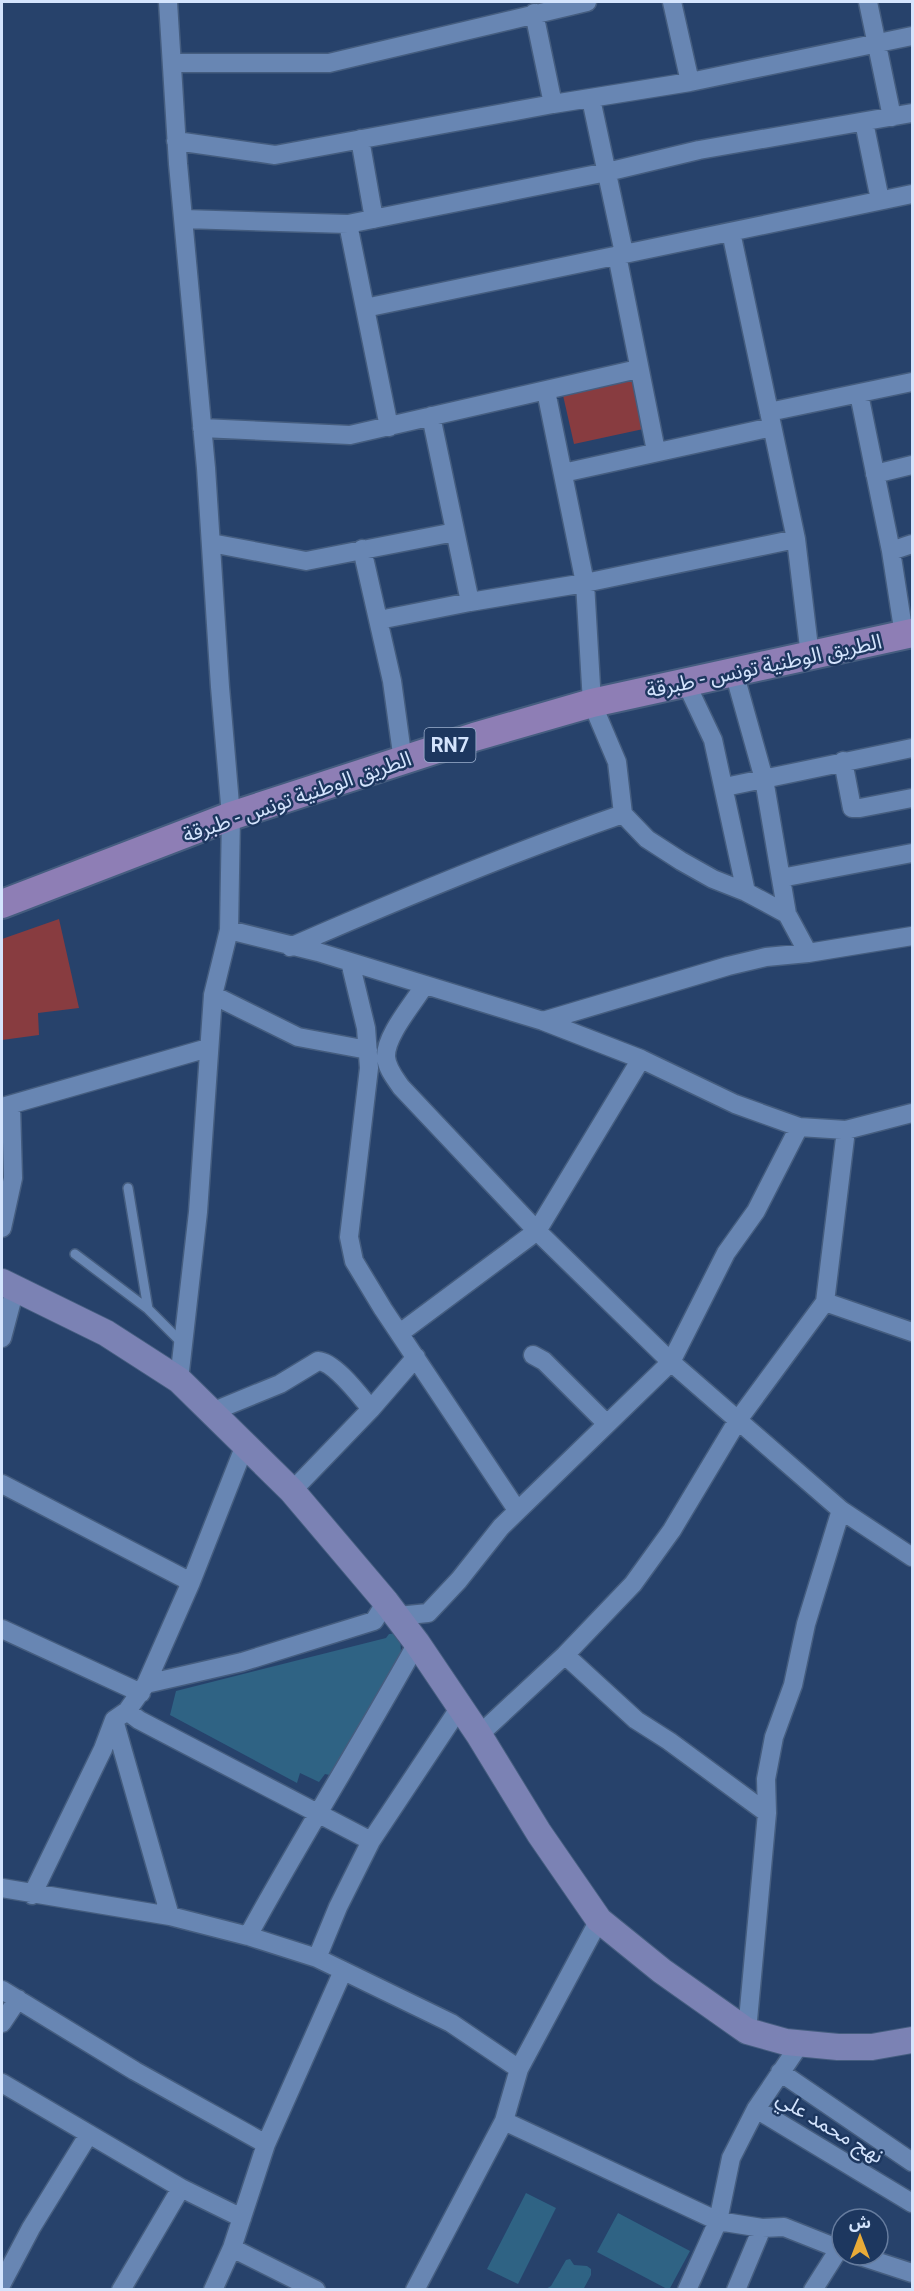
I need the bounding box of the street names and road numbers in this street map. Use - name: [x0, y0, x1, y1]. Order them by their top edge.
- street label: الطريق الوطنية تونس - طبرقة: [644, 629, 884, 704]
- road number: RN7: [424, 728, 476, 762]
- street label: الطريق الوطنية تونس - طبرقة: [180, 747, 415, 848]
- street label: نهج محمد علي: [770, 2086, 888, 2172]

